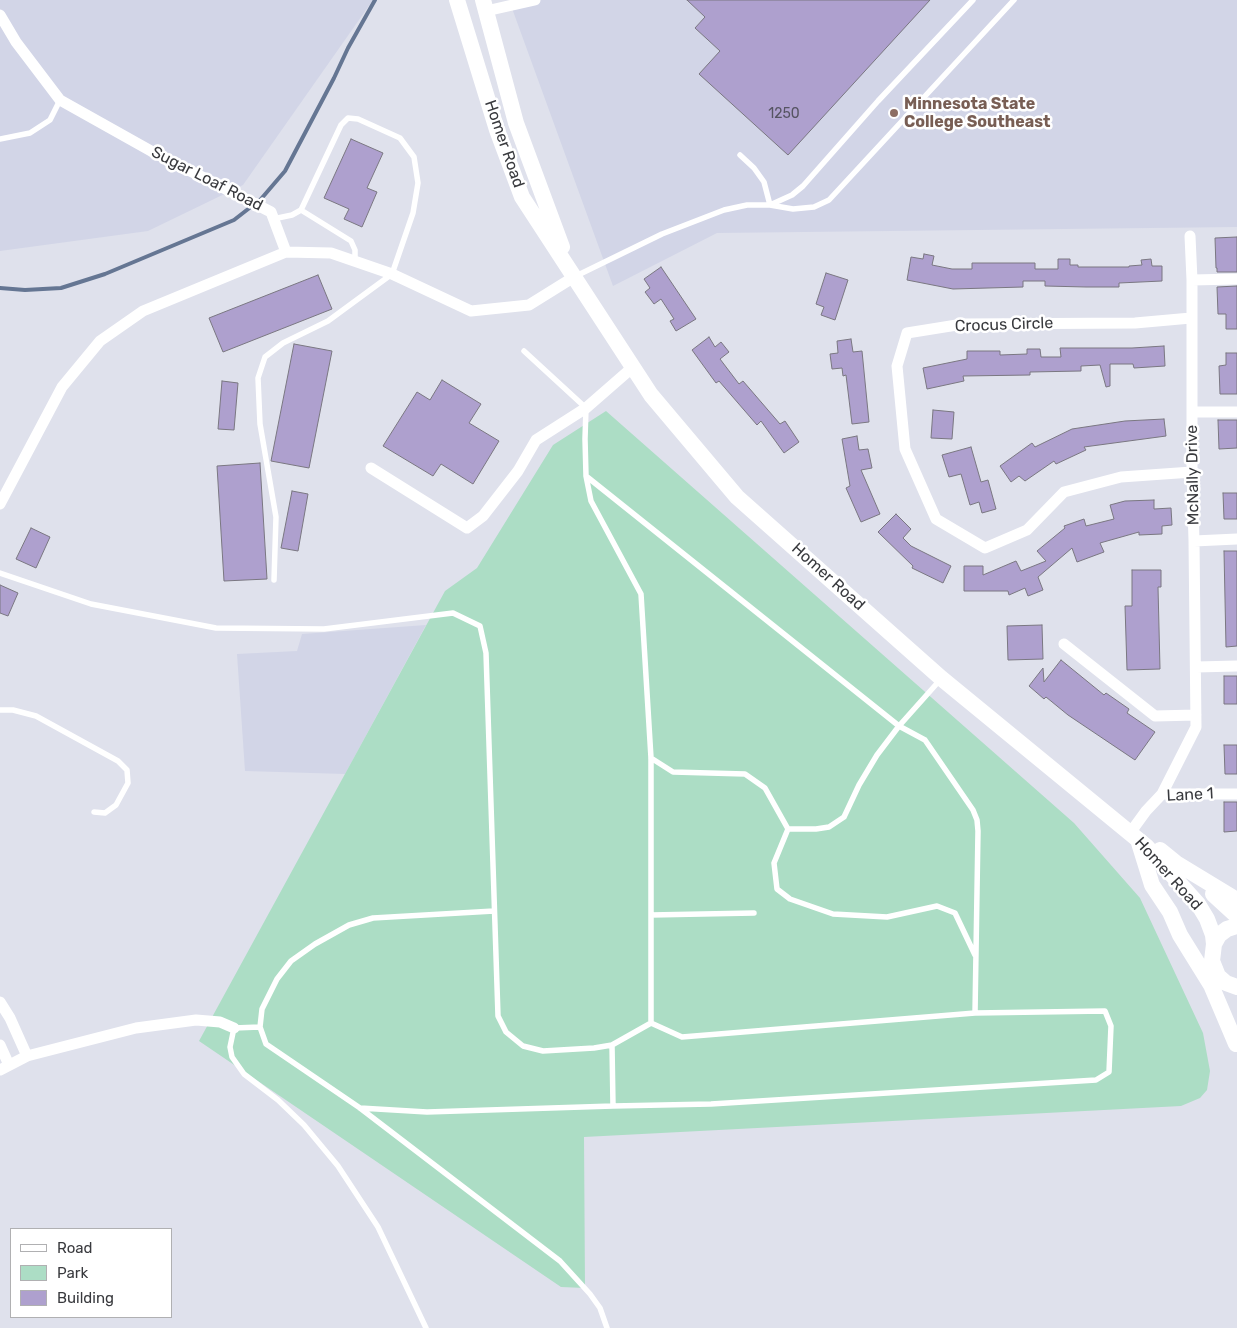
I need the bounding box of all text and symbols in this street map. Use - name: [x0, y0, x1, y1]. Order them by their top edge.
- place label: Minnesota State College Southeast: [904, 94, 1050, 132]
- street label: Homer Road: [480, 98, 528, 190]
- house number: 1250: [768, 106, 800, 122]
- marker: Minnesota State College Southeast: [888, 107, 900, 119]
- street label: Sugar Loaf Road: [148, 143, 266, 215]
- street label: Crocus Circle: [954, 314, 1054, 336]
- street label: McNally Drive: [1183, 425, 1203, 525]
- street label: Homer Road: [787, 539, 869, 615]
- street label: Lane 1: [1166, 784, 1214, 806]
- street label: Homer Road: [1130, 833, 1206, 915]
- legend: [10, 1228, 172, 1318]
- text: Road: [57, 1239, 93, 1257]
- text: Park: [57, 1264, 88, 1282]
- text: Building: [57, 1289, 114, 1307]

